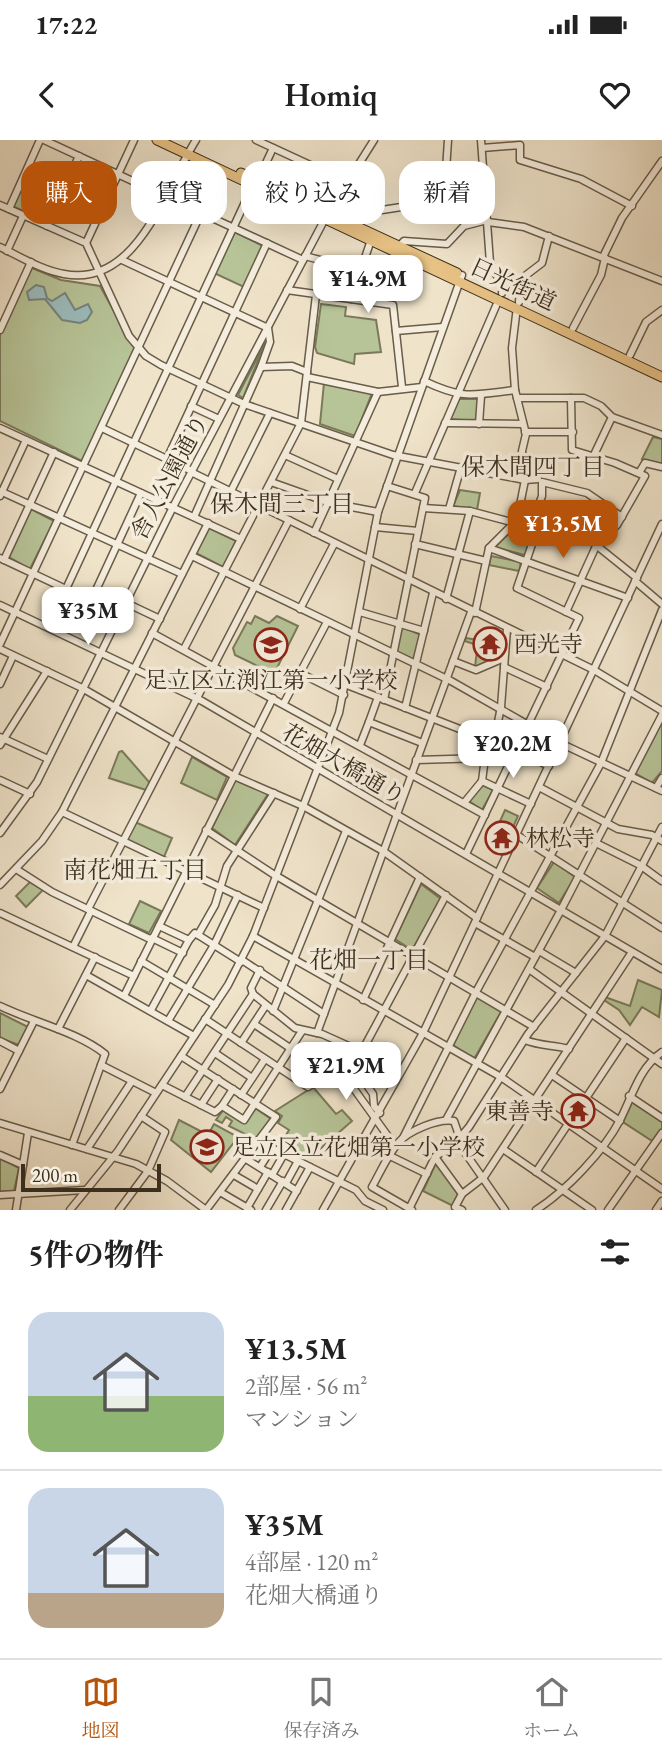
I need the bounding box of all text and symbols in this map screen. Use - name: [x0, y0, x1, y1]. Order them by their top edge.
- text: 17:22: [35, 8, 97, 42]
- text: Homiq: [284, 74, 378, 116]
- icon: back: [28, 76, 66, 114]
- icon: heart: [596, 76, 634, 114]
- chip: 購入: [21, 161, 117, 224]
- chip: 賃貸: [131, 161, 227, 224]
- chip: 絞り込み: [241, 161, 385, 224]
- chip: 新着: [399, 161, 495, 224]
- street label: 日光街道: [465, 251, 561, 317]
- pin: ¥14.9M: [311, 256, 425, 315]
- text: ¥14.9M: [329, 263, 407, 293]
- street label: 舎人公園通り: [123, 409, 215, 545]
- district label: 保木間四丁目: [461, 451, 605, 482]
- district label: 保木間三丁目: [210, 488, 354, 519]
- pin: ¥13.5M: [506, 500, 620, 560]
- text: ¥13.5M: [524, 508, 602, 538]
- pin: ¥35M: [47, 588, 129, 647]
- text: ¥35M: [58, 595, 118, 625]
- temple icon: 西光寺: [471, 625, 509, 663]
- school or university icon: 足立区立渕江第一小学校: [252, 626, 290, 664]
- place label: 西光寺: [514, 629, 583, 659]
- place label: 足立区立渕江第一小学校: [145, 665, 398, 695]
- street label: 花畑大橋通り: [277, 717, 411, 811]
- pin: ¥20.2M: [456, 720, 570, 780]
- text: ¥20.2M: [474, 728, 552, 758]
- temple icon: 林松寺: [483, 819, 521, 857]
- place label: 林松寺: [526, 823, 595, 853]
- district label: 南花畑五丁目: [63, 854, 207, 885]
- district label: 花畑一丁目: [309, 944, 429, 975]
- pin: ¥21.9M: [289, 1042, 403, 1102]
- text: ¥21.9M: [307, 1050, 385, 1080]
- temple icon: 東善寺: [559, 1092, 597, 1130]
- place label: 東善寺: [485, 1096, 554, 1126]
- school or university icon: 足立区立花畑第一小学校: [188, 1128, 226, 1166]
- place label: 足立区立花畑第一小学校: [232, 1132, 485, 1162]
- scale bar: [21, 1161, 161, 1193]
- text: 200 m: [32, 1163, 78, 1188]
- icon: filters: [596, 1233, 634, 1271]
- text: 5件の物件: [28, 1235, 164, 1274]
- text: ¥13.5M: [245, 1329, 347, 1368]
- icon: home: [84, 1340, 168, 1424]
- text: 2部屋 · 56 m²: [245, 1371, 367, 1401]
- text: マンション: [245, 1404, 359, 1434]
- text: ¥35M: [245, 1505, 324, 1544]
- icon: home: [84, 1516, 168, 1600]
- text: 4部屋 · 120 m²: [245, 1547, 378, 1577]
- text: 花畑大橋通り: [245, 1580, 383, 1610]
- tab: 地図: [82, 1673, 120, 1743]
- tab: 保存済み: [283, 1673, 359, 1743]
- tab: ホーム: [523, 1673, 580, 1743]

